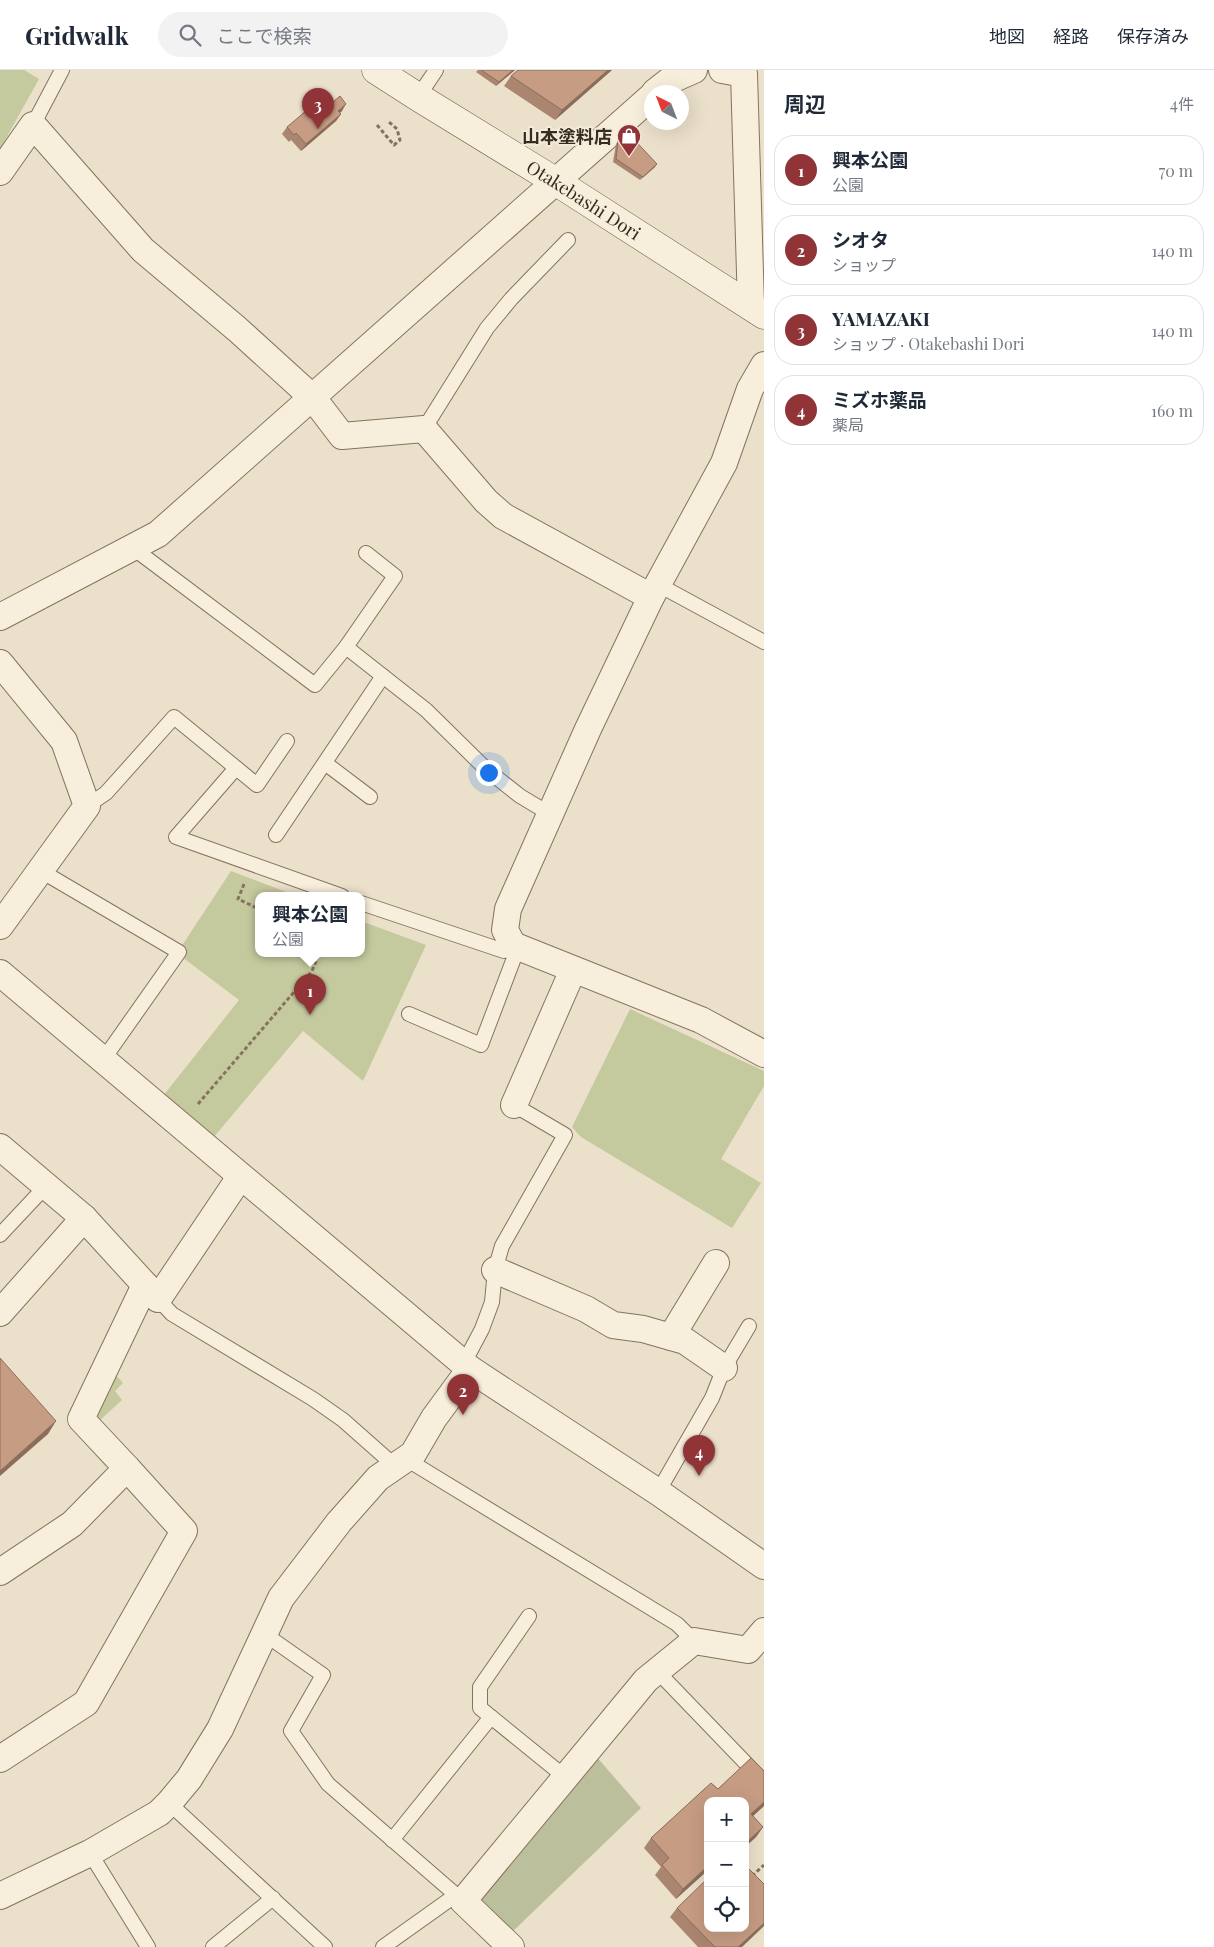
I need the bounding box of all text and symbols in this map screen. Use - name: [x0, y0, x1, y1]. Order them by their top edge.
- search box: [158, 12, 508, 57]
- text: Gridwalk: [25, 19, 128, 51]
- icon: search: [176, 21, 204, 49]
- text: ここで検索: [216, 22, 311, 48]
- text: 地図: [989, 24, 1025, 48]
- text: 経路: [1053, 24, 1089, 48]
- text: 保存済み: [1117, 24, 1189, 48]
- north arrow: [644, 85, 689, 130]
- pin: 3: [302, 88, 334, 129]
- text: 周辺: [784, 89, 826, 117]
- text: 4件: [1170, 93, 1194, 114]
- shop icon: 山本塗料店: [616, 123, 642, 157]
- place label: 山本塗料店: [522, 124, 612, 148]
- text: 興本公園: [832, 146, 908, 172]
- street label: Otakebashi Dori: [522, 155, 646, 245]
- text: 1: [798, 160, 804, 181]
- text: 70 m: [1159, 160, 1193, 181]
- text: 公園: [832, 174, 864, 195]
- text: シオタ: [832, 226, 889, 252]
- text: 2: [797, 240, 805, 261]
- text: 140 m: [1151, 240, 1193, 261]
- text: ショップ: [832, 254, 896, 275]
- text: YAMAZAKI: [832, 305, 930, 331]
- text: 3: [797, 320, 805, 341]
- text: 140 m: [1151, 320, 1193, 341]
- text: ショップ · Otakebashi Dori: [832, 333, 1024, 354]
- text: ミズホ薬品: [832, 386, 927, 412]
- text: 4: [797, 400, 805, 421]
- text: 160 m: [1151, 400, 1193, 421]
- text: 薬局: [832, 414, 864, 435]
- your location: [476, 760, 502, 786]
- popup: [255, 892, 365, 957]
- text: 興本公園: [272, 900, 348, 926]
- text: 公園: [272, 928, 304, 949]
- pin: 1: [294, 974, 326, 1015]
- pin: 2: [447, 1374, 479, 1415]
- pin: 4: [683, 1435, 715, 1476]
- map controls: [704, 1797, 749, 1932]
- button: +: [704, 1797, 749, 1842]
- button: −: [704, 1842, 749, 1887]
- button: locate: [704, 1887, 749, 1932]

